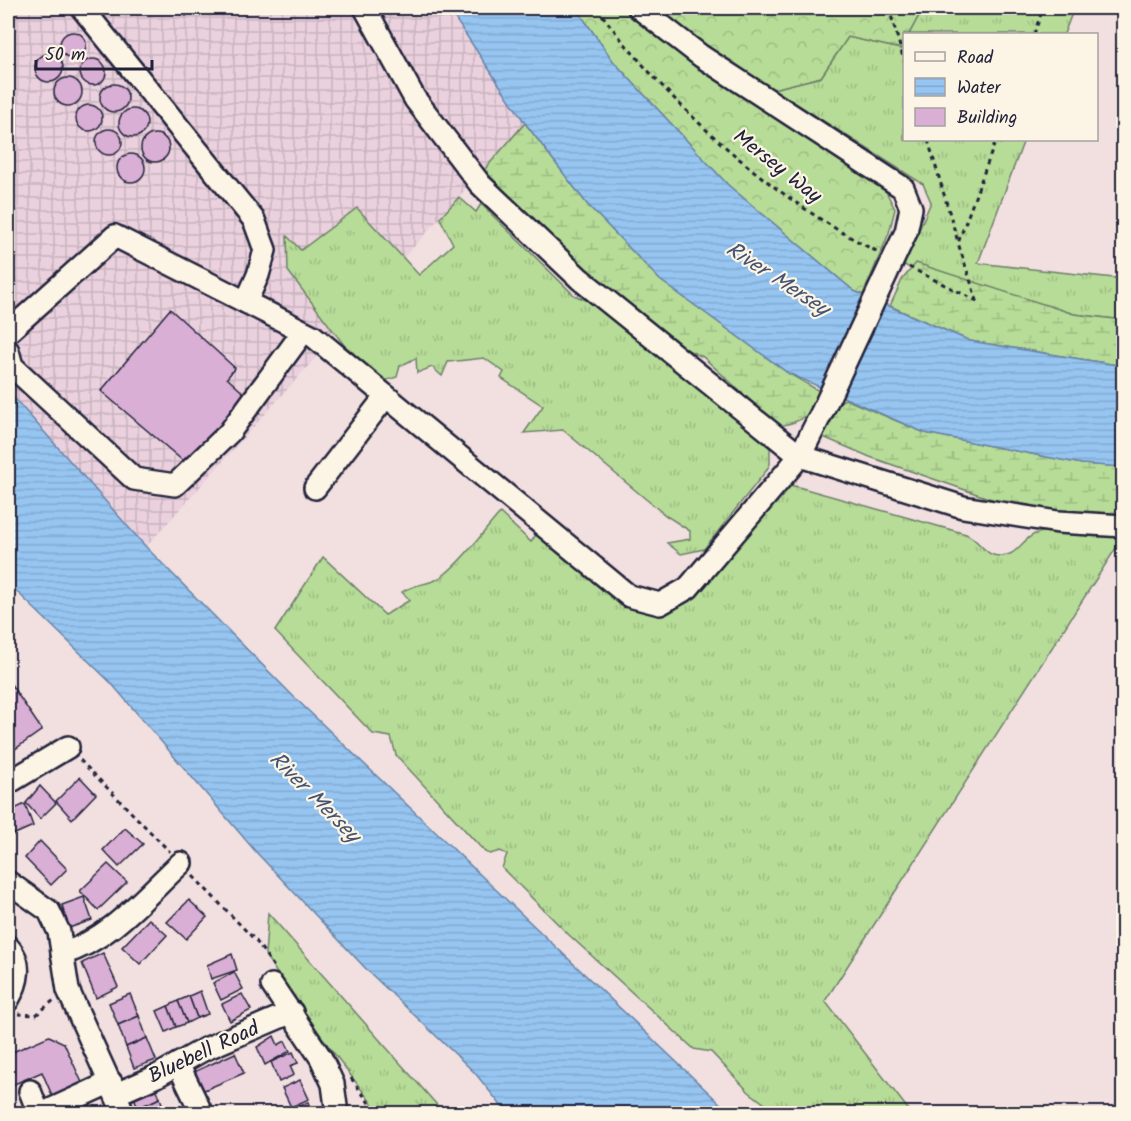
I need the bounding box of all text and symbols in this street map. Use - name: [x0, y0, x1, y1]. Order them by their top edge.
- scale bar: [36, 33, 152, 71]
- legend: [903, 33, 1098, 141]
- text: 50 m: [45, 41, 85, 70]
- text: Road: [957, 44, 994, 73]
- text: Water: [957, 74, 1002, 103]
- text: Building: [957, 104, 1017, 133]
- street label: Mersey Way: [725, 121, 829, 213]
- water label: River Mersey: [718, 233, 839, 329]
- water label: River Mersey: [260, 744, 371, 855]
- street label: Bluebell Road: [143, 1013, 266, 1093]

